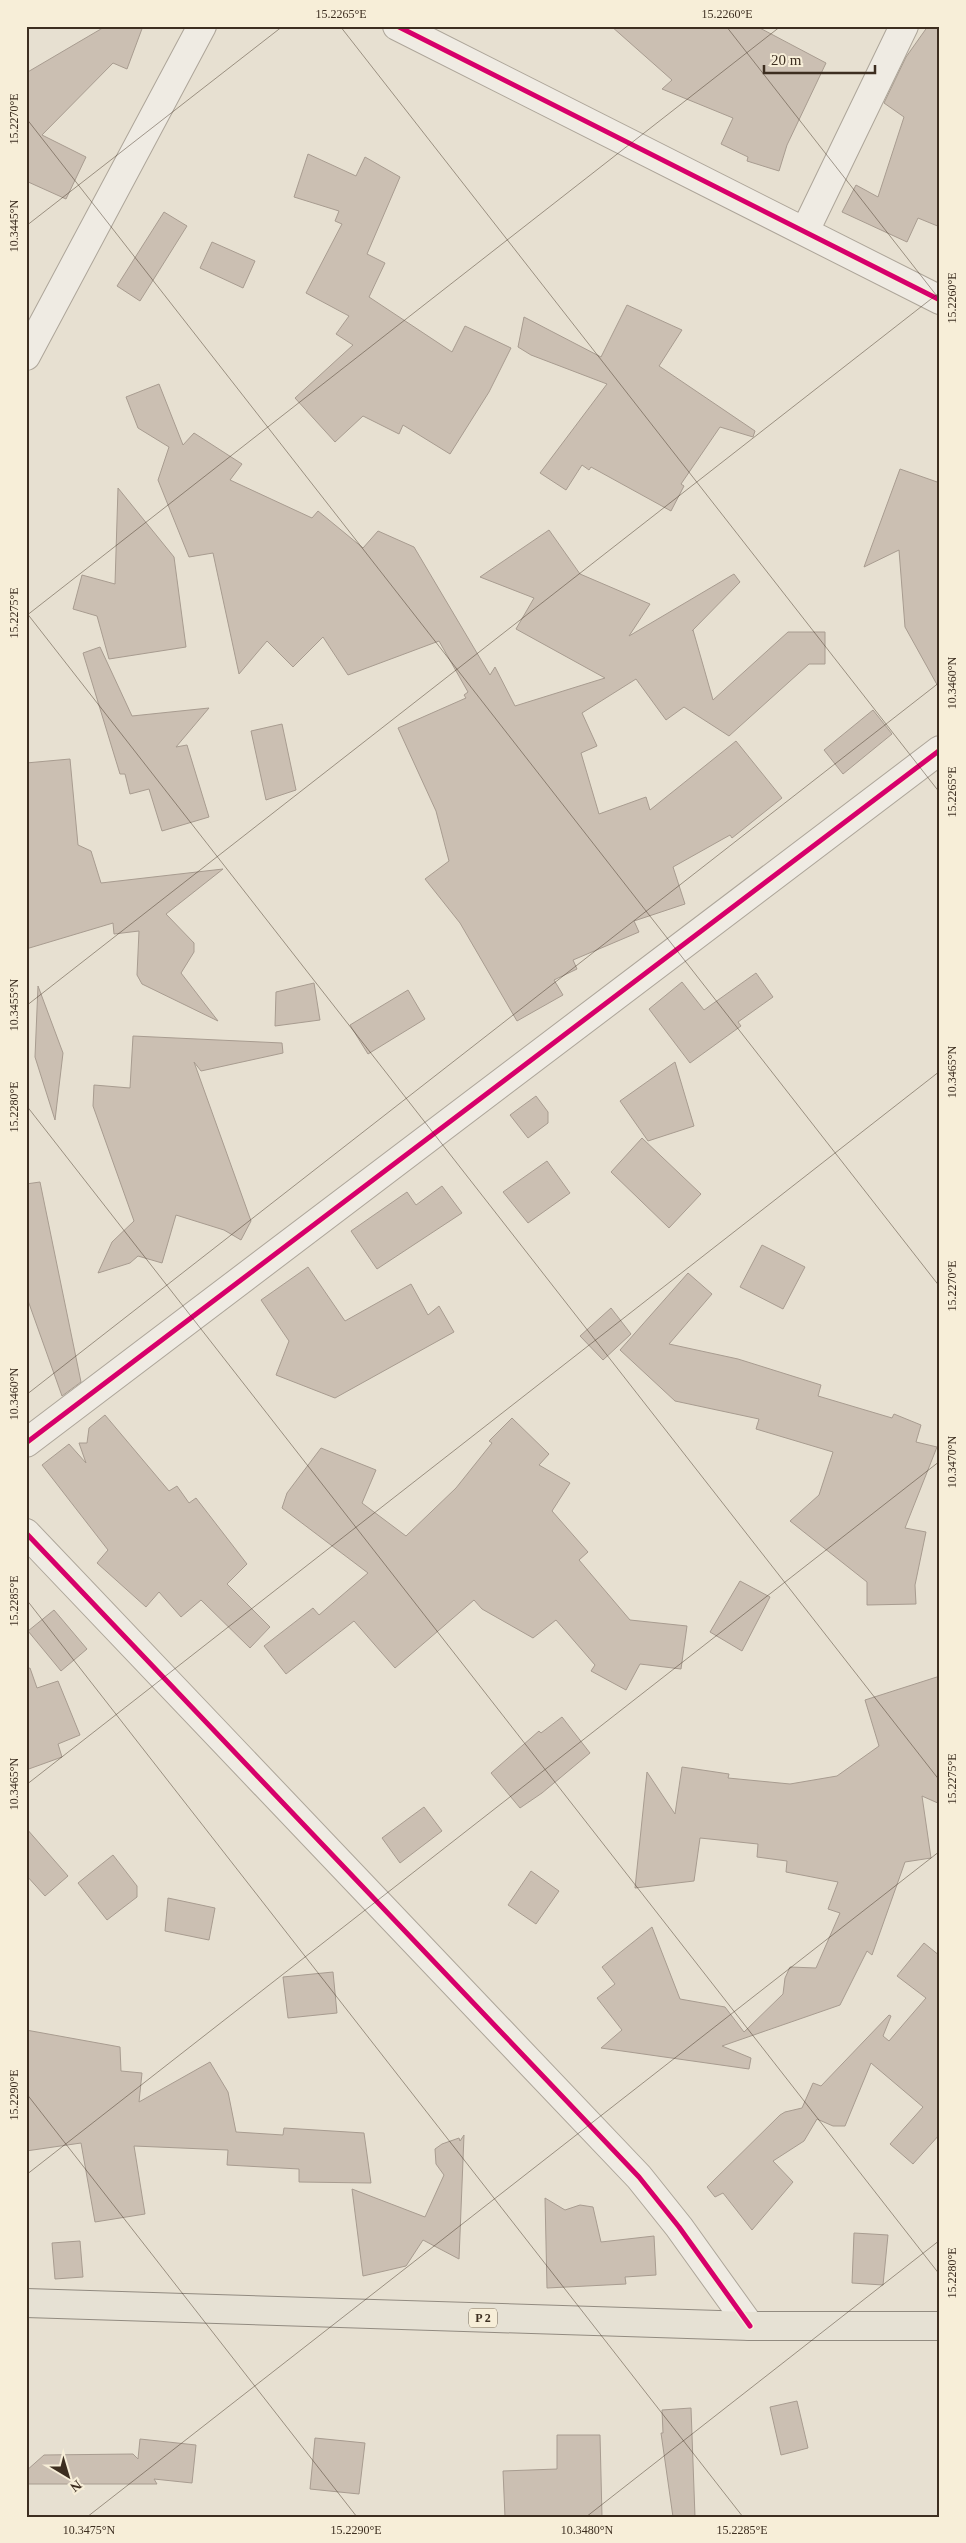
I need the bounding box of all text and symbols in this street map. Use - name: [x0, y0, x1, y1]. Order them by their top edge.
- text: 15.2265°E: [315, 7, 367, 21]
- text: 15.2260°E: [701, 7, 753, 21]
- scale bar: [764, 42, 875, 74]
- text: 20 m: [771, 52, 802, 68]
- text: 15.2270°E: [7, 93, 21, 145]
- text: 10.3445°N: [7, 199, 21, 252]
- text: 15.2260°E: [945, 272, 959, 324]
- text: 15.2275°E: [7, 587, 21, 639]
- text: 10.3460°N: [945, 656, 959, 709]
- text: 15.2265°E: [945, 766, 959, 818]
- text: 10.3455°N: [7, 978, 21, 1031]
- text: 10.3465°N: [945, 1045, 959, 1098]
- text: 15.2280°E: [7, 1081, 21, 1133]
- text: 15.2270°E: [945, 1260, 959, 1312]
- text: 10.3460°N: [7, 1367, 21, 1420]
- text: 10.3470°N: [945, 1435, 959, 1488]
- text: 15.2285°E: [7, 1575, 21, 1627]
- text: 15.2275°E: [945, 1753, 959, 1805]
- text: 10.3465°N: [7, 1757, 21, 1810]
- text: 15.2290°E: [7, 2069, 21, 2121]
- text: 15.2280°E: [945, 2247, 959, 2299]
- road number: P 2: [469, 2308, 497, 2328]
- north arrow: [42, 2450, 92, 2500]
- text: N: [67, 2477, 84, 2495]
- text: 10.3475°N: [63, 2523, 116, 2537]
- text: 15.2290°E: [330, 2523, 382, 2537]
- text: 10.3480°N: [561, 2523, 614, 2537]
- text: 15.2285°E: [716, 2523, 768, 2537]

